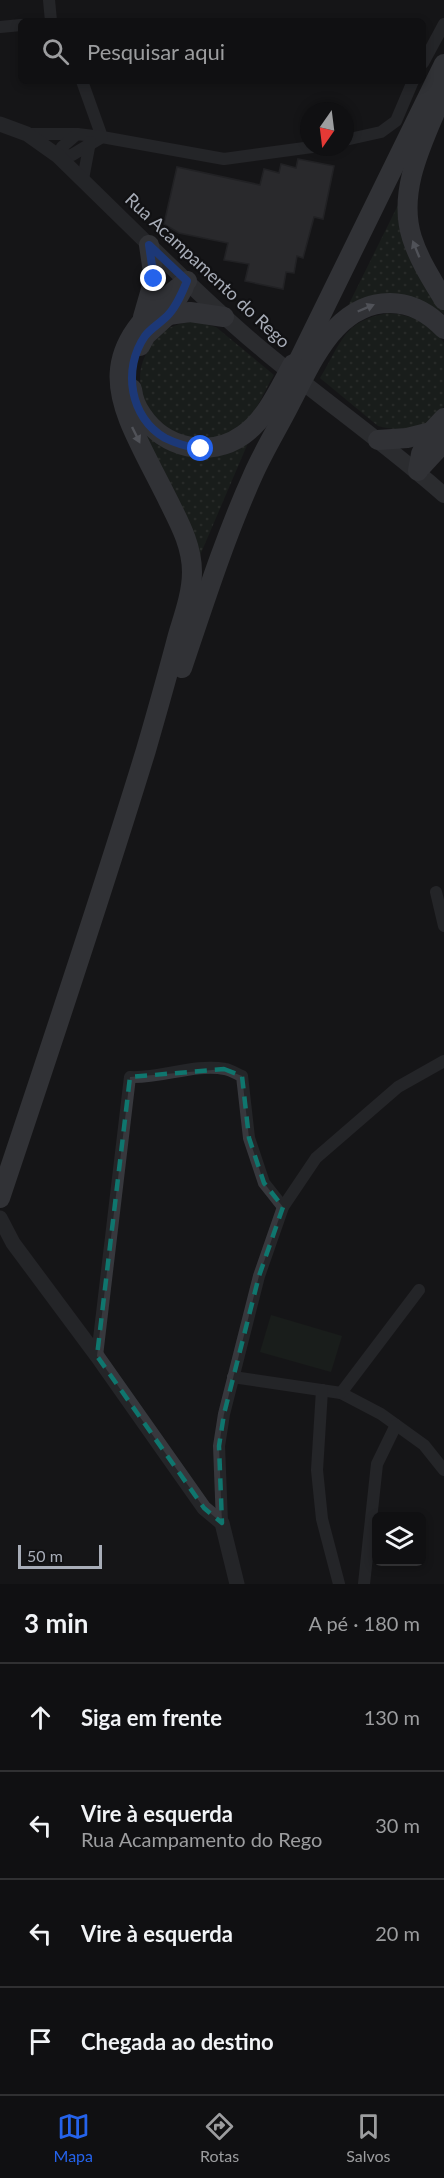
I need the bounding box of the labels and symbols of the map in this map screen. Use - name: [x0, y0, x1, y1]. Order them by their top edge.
- north arrow: [300, 102, 354, 156]
- street label: Rua Acampamento do Rego: [121, 188, 295, 352]
- one-way arrow: [411, 240, 420, 258]
- route end: [140, 265, 166, 291]
- one-way arrow: [357, 303, 375, 312]
- one-way arrow: [131, 426, 141, 443]
- route start: [187, 435, 213, 461]
- scale bar: [18, 1542, 102, 1570]

